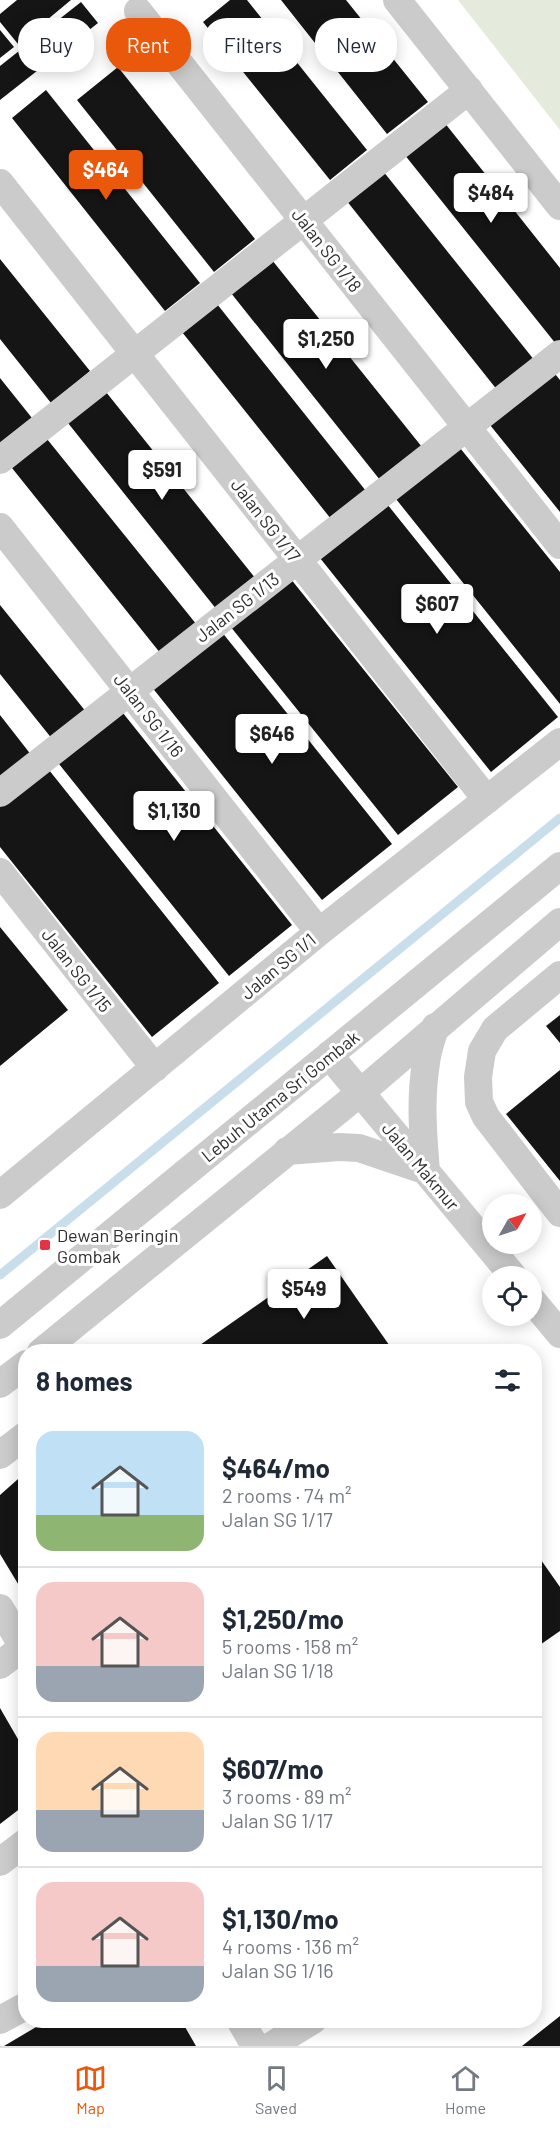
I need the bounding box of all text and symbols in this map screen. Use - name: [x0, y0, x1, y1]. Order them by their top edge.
- chip: Buy: [18, 18, 94, 72]
- chip: Rent: [106, 18, 191, 72]
- chip: Filters: [203, 18, 303, 72]
- chip: New: [315, 18, 397, 72]
- pin: $464: [70, 150, 142, 201]
- text: $464: [83, 157, 129, 181]
- pin: $484: [455, 173, 527, 224]
- text: $484: [468, 180, 514, 204]
- street label: Jalan SG 1/18: [287, 204, 367, 296]
- pin: $1,250: [277, 319, 375, 370]
- text: $1,250: [297, 326, 355, 350]
- pin: $591: [126, 450, 198, 501]
- text: $591: [142, 457, 182, 481]
- street label: Jalan SG 1/17: [227, 474, 306, 566]
- street label: Jalan SG 1/13: [191, 567, 283, 647]
- pin: $607: [401, 584, 473, 635]
- text: $607: [415, 591, 459, 615]
- street label: Jalan SG 1/16: [109, 669, 189, 761]
- pin: $646: [236, 714, 308, 765]
- text: $646: [249, 721, 295, 745]
- pin: $1,130: [125, 791, 223, 842]
- text: $1,130: [147, 798, 201, 822]
- street label: Jalan SG 1/15: [37, 924, 117, 1016]
- street label: Jalan SG 1/1: [236, 928, 320, 1004]
- street label: Lebuh Utama Sri Gombak: [197, 1026, 363, 1166]
- street label: Jalan Makmur: [378, 1117, 465, 1215]
- north arrow: [482, 1194, 542, 1254]
- map controls: [482, 1194, 542, 1326]
- place label: Dewan Beringin Gombak: [57, 1224, 178, 1267]
- marker: Dewan Beringin Gombak: [38, 1238, 52, 1252]
- button: locate: [482, 1266, 542, 1326]
- pin: $549: [268, 1269, 340, 1320]
- text: $549: [282, 1276, 326, 1300]
- icon: filters: [491, 1364, 524, 1397]
- text: 8 homes: [36, 1365, 133, 1396]
- text: $464/mo: [222, 1452, 330, 1483]
- icon: home: [84, 1455, 156, 1527]
- text: 2 rooms · 74 m²: [222, 1483, 352, 1507]
- text: Jalan SG 1/17: [222, 1507, 333, 1531]
- text: $1,250/mo: [222, 1603, 344, 1634]
- icon: home: [84, 1606, 156, 1678]
- text: 5 rooms · 158 m²: [222, 1634, 358, 1658]
- text: Jalan SG 1/18: [222, 1658, 334, 1682]
- text: $607/mo: [222, 1753, 324, 1784]
- icon: home: [84, 1756, 156, 1828]
- text: 3 rooms · 89 m²: [222, 1784, 352, 1808]
- text: Jalan SG 1/17: [222, 1808, 333, 1832]
- text: $1,130/mo: [222, 1903, 339, 1934]
- icon: home: [84, 1906, 156, 1978]
- text: 4 rooms · 136 m²: [222, 1934, 359, 1958]
- text: Jalan SG 1/16: [222, 1958, 334, 1982]
- tab: Map: [74, 2062, 107, 2117]
- tab: Saved: [255, 2062, 297, 2117]
- tab: Home: [445, 2062, 486, 2117]

